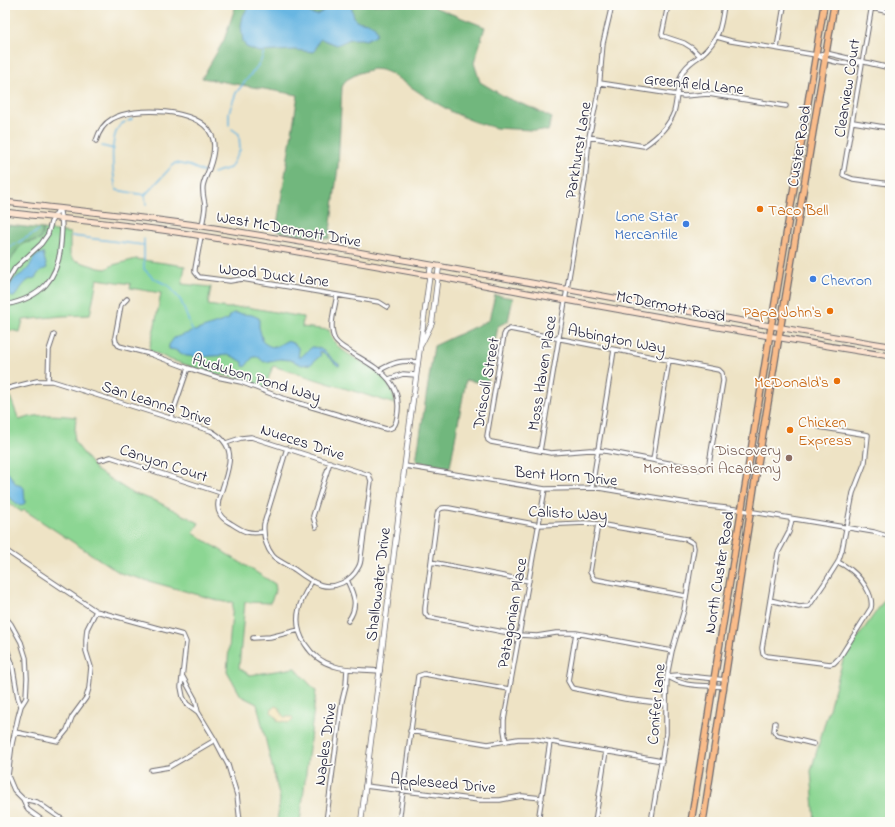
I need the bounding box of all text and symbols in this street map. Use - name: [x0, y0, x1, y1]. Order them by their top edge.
- street label: Clearview Court: [828, 37, 868, 139]
- street label: Greenfield Lane: [643, 68, 746, 102]
- street label: Parkhurst Lane: [559, 99, 599, 200]
- street label: Custer Road: [782, 104, 818, 189]
- place label: Taco Bell: [768, 199, 829, 223]
- marker: Taco Bell: [755, 204, 765, 214]
- street label: West McDermott Drive: [214, 205, 364, 255]
- place label: Lone Star Mercantile: [614, 205, 679, 247]
- marker: Lone Star Mercantile: [681, 219, 691, 229]
- street label: Wood Duck Lane: [217, 257, 331, 295]
- place label: Chevron: [821, 269, 872, 293]
- marker: Chevron: [808, 274, 818, 284]
- street label: McDermott Road: [614, 285, 727, 329]
- place label: Papa John's: [743, 301, 822, 325]
- marker: Papa John's: [825, 306, 835, 316]
- street label: Moss Haven Place: [522, 313, 564, 432]
- street label: Abbington Way: [565, 319, 668, 361]
- street label: Driscoll Street: [467, 335, 507, 432]
- street label: Audubon Pond Way: [189, 348, 324, 410]
- place label: McDonald's: [754, 371, 829, 395]
- street label: San Leanna Drive: [98, 375, 215, 433]
- marker: McDonald's: [832, 376, 842, 386]
- place label: Chicken Express: [798, 411, 852, 453]
- street label: Nueces Drive: [257, 418, 348, 468]
- marker: Chicken Express: [785, 425, 795, 435]
- street label: Canyon Court: [116, 438, 211, 490]
- place label: Discovery Montessori Academy: [643, 439, 781, 481]
- marker: Discovery Montessori Academy: [784, 453, 794, 463]
- street label: Bent Horn Drive: [512, 460, 619, 494]
- street label: Calisto Way: [528, 500, 608, 528]
- street label: North Custer Road: [698, 509, 741, 635]
- street label: Shallowater Drive: [360, 525, 398, 642]
- street label: Patagonian Place: [491, 555, 535, 670]
- street label: Conifer Lane: [642, 662, 673, 746]
- street label: Naples Drive: [308, 701, 344, 787]
- street label: Appleseed Drive: [389, 767, 497, 801]

